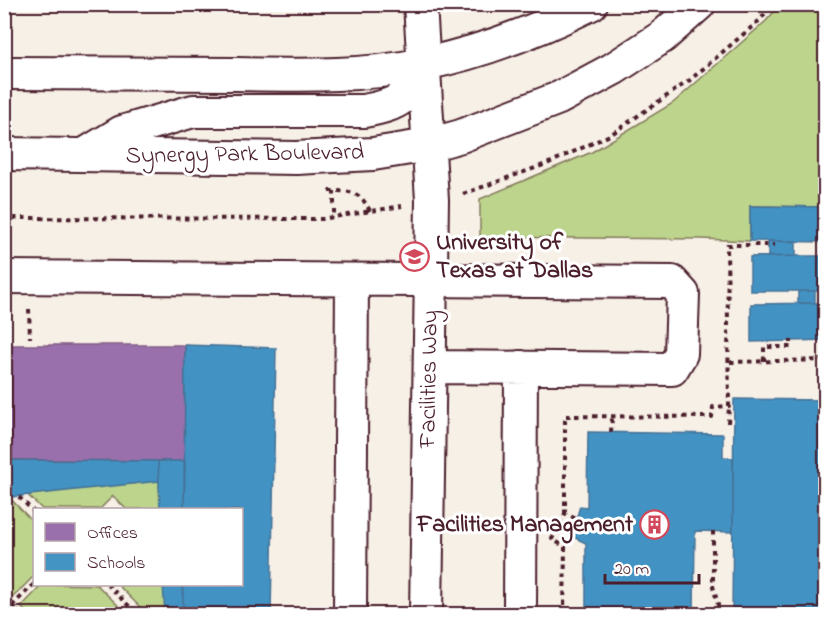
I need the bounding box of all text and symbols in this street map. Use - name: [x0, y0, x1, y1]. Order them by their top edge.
- street label: Synergy Park Boulevard: [125, 135, 365, 176]
- place label: University of Texas at Dallas: [436, 226, 593, 289]
- school or university icon: University of Texas at Dallas: [399, 241, 431, 273]
- street label: Facilities Way: [411, 310, 450, 449]
- legend: [33, 508, 243, 586]
- place label: Facilities Management: [416, 508, 634, 544]
- building icon: Facilities Management: [638, 509, 670, 541]
- text: Offices: [87, 521, 138, 547]
- scale bar: [605, 547, 700, 585]
- text: Schools: [87, 551, 145, 577]
- text: 20 m: [614, 557, 649, 583]

